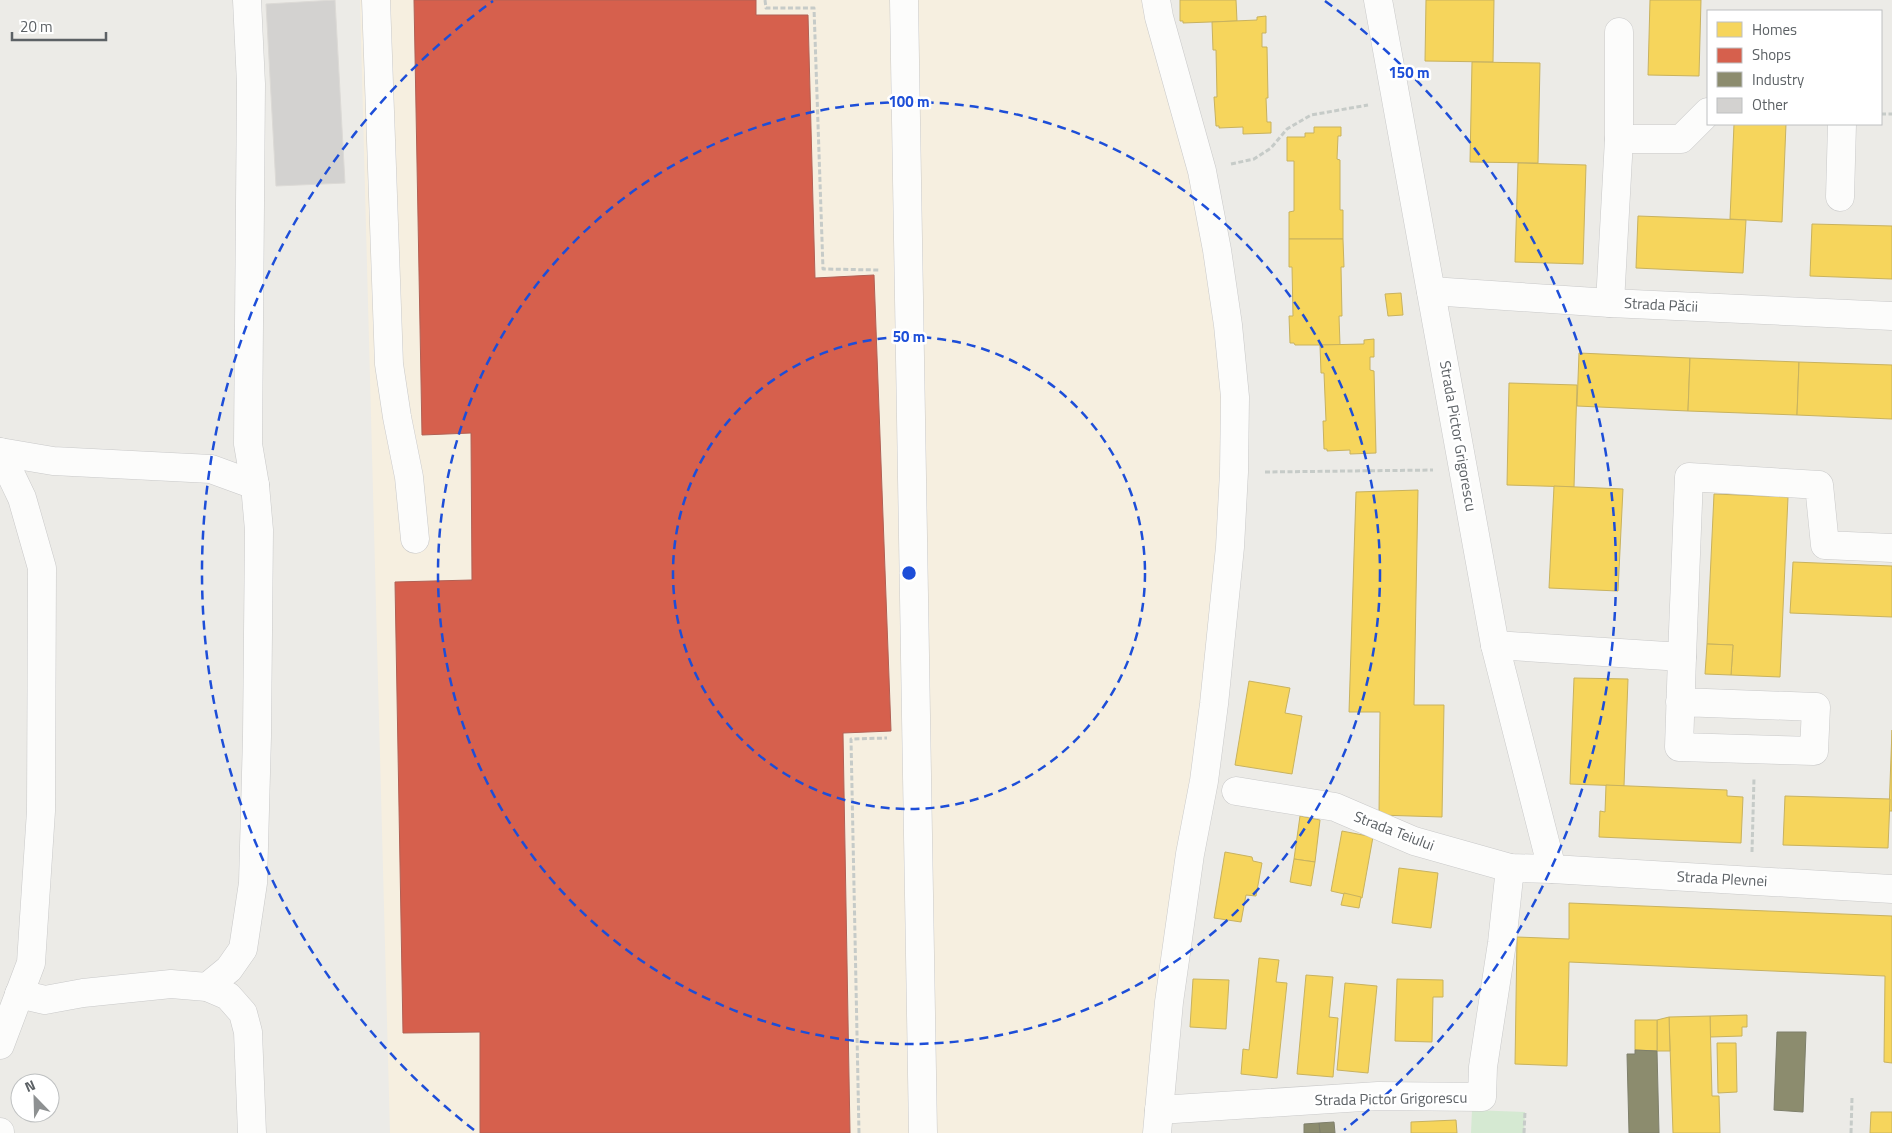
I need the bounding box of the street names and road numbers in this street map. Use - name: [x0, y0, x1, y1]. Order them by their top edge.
- street label: Strada Păcii: [1623, 291, 1699, 318]
- street label: Strada Pictor Grigorescu: [1434, 359, 1483, 513]
- street label: Strada Teiului: [1350, 805, 1438, 856]
- street label: Strada Plevnei: [1676, 865, 1768, 892]
- street label: Strada Pictor Grigorescu: [1315, 1086, 1467, 1111]

